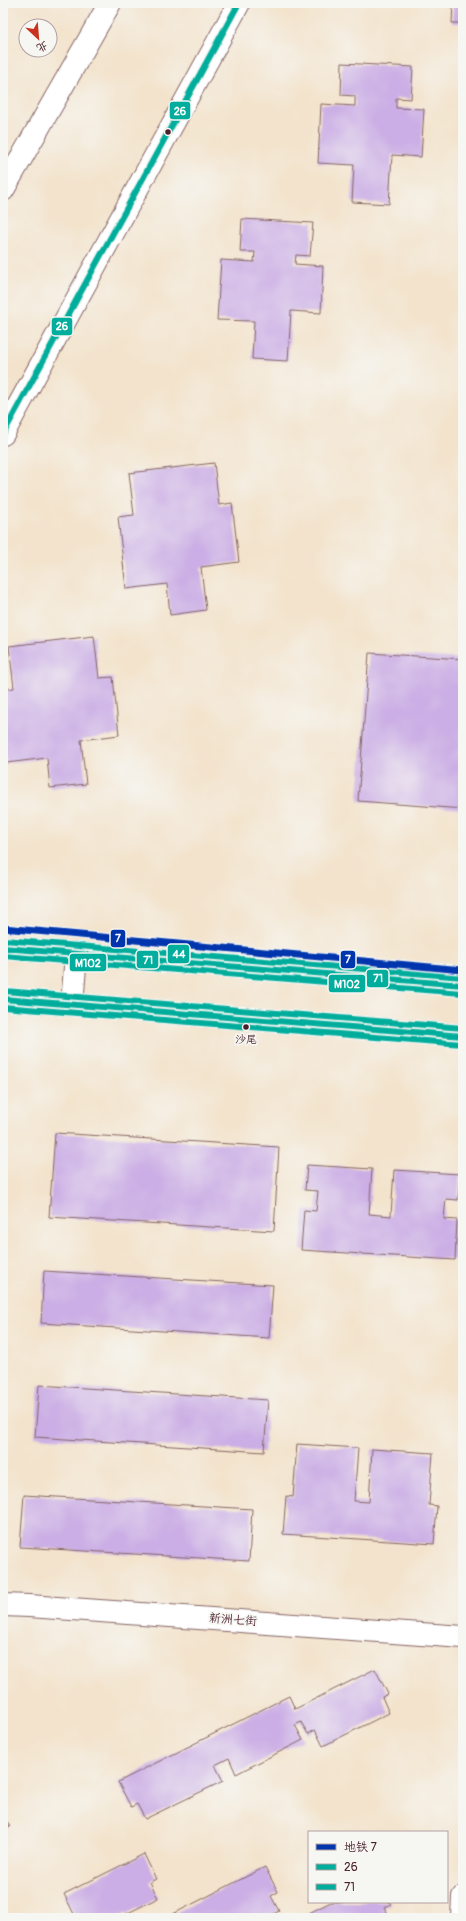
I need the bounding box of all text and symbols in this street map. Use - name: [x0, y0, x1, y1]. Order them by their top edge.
- north arrow: [18, 18, 58, 58]
- text: 北: [34, 38, 50, 55]
- line badge: 26: [169, 101, 191, 120]
- text: 26: [174, 105, 187, 118]
- unlabelled marker: [163, 127, 173, 137]
- line badge: 26: [51, 317, 73, 336]
- text: 26: [56, 320, 69, 333]
- line badge: 7: [110, 929, 126, 948]
- text: 7: [115, 932, 121, 945]
- line badge: 44: [167, 944, 190, 964]
- text: 44: [172, 948, 186, 961]
- line badge: 71: [136, 950, 159, 969]
- line badge: 7: [340, 950, 356, 969]
- line badge: M102: [69, 953, 107, 972]
- text: 7: [345, 953, 351, 966]
- text: 71: [143, 954, 153, 967]
- text: M102: [75, 957, 101, 970]
- line badge: 71: [366, 969, 389, 988]
- text: 71: [373, 972, 383, 985]
- line badge: M102: [328, 974, 366, 993]
- text: M102: [334, 978, 360, 991]
- marker: 沙尾: [241, 1022, 251, 1032]
- place label: 沙尾: [235, 1033, 257, 1046]
- street label: 新洲七街: [209, 1611, 257, 1629]
- legend: [308, 1831, 448, 1903]
- text: 地铁 7: [344, 1840, 378, 1855]
- text: 26: [344, 1860, 358, 1875]
- text: 71: [344, 1880, 355, 1895]

